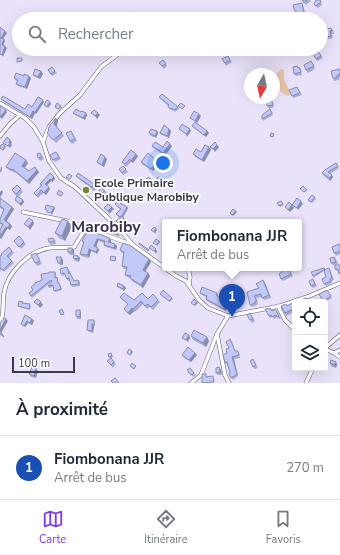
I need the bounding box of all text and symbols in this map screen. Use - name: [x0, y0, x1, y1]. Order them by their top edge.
- search box: [12, 12, 328, 56]
- icon: search: [26, 23, 48, 45]
- text: Rechercher: [58, 24, 133, 44]
- north arrow: [244, 68, 280, 104]
- your location: [153, 153, 173, 173]
- place label: Ecole Primaire Publique Marobiby: [94, 175, 199, 205]
- marker: Ecole Primaire Publique Marobiby: [81, 185, 91, 195]
- district label: Marobiby: [71, 216, 141, 238]
- popup: [162, 219, 302, 271]
- text: Fiombonana JJR: [177, 226, 287, 246]
- text: Arrêt de bus: [177, 246, 249, 264]
- pin: 1: [219, 284, 245, 317]
- map controls: [292, 299, 328, 371]
- button: locate: [292, 299, 328, 335]
- button: layers: [292, 335, 328, 371]
- scale bar: [12, 355, 75, 374]
- text: 100 m: [18, 356, 50, 371]
- text: À proximité: [16, 398, 108, 421]
- text: Fiombonana JJR: [54, 449, 164, 469]
- text: 1: [25, 459, 33, 477]
- text: 270 m: [286, 459, 324, 477]
- text: Arrêt de bus: [54, 469, 126, 487]
- tab: Carte: [39, 508, 66, 547]
- tab: Itinéraire: [144, 508, 188, 547]
- tab: Favoris: [266, 508, 301, 547]

